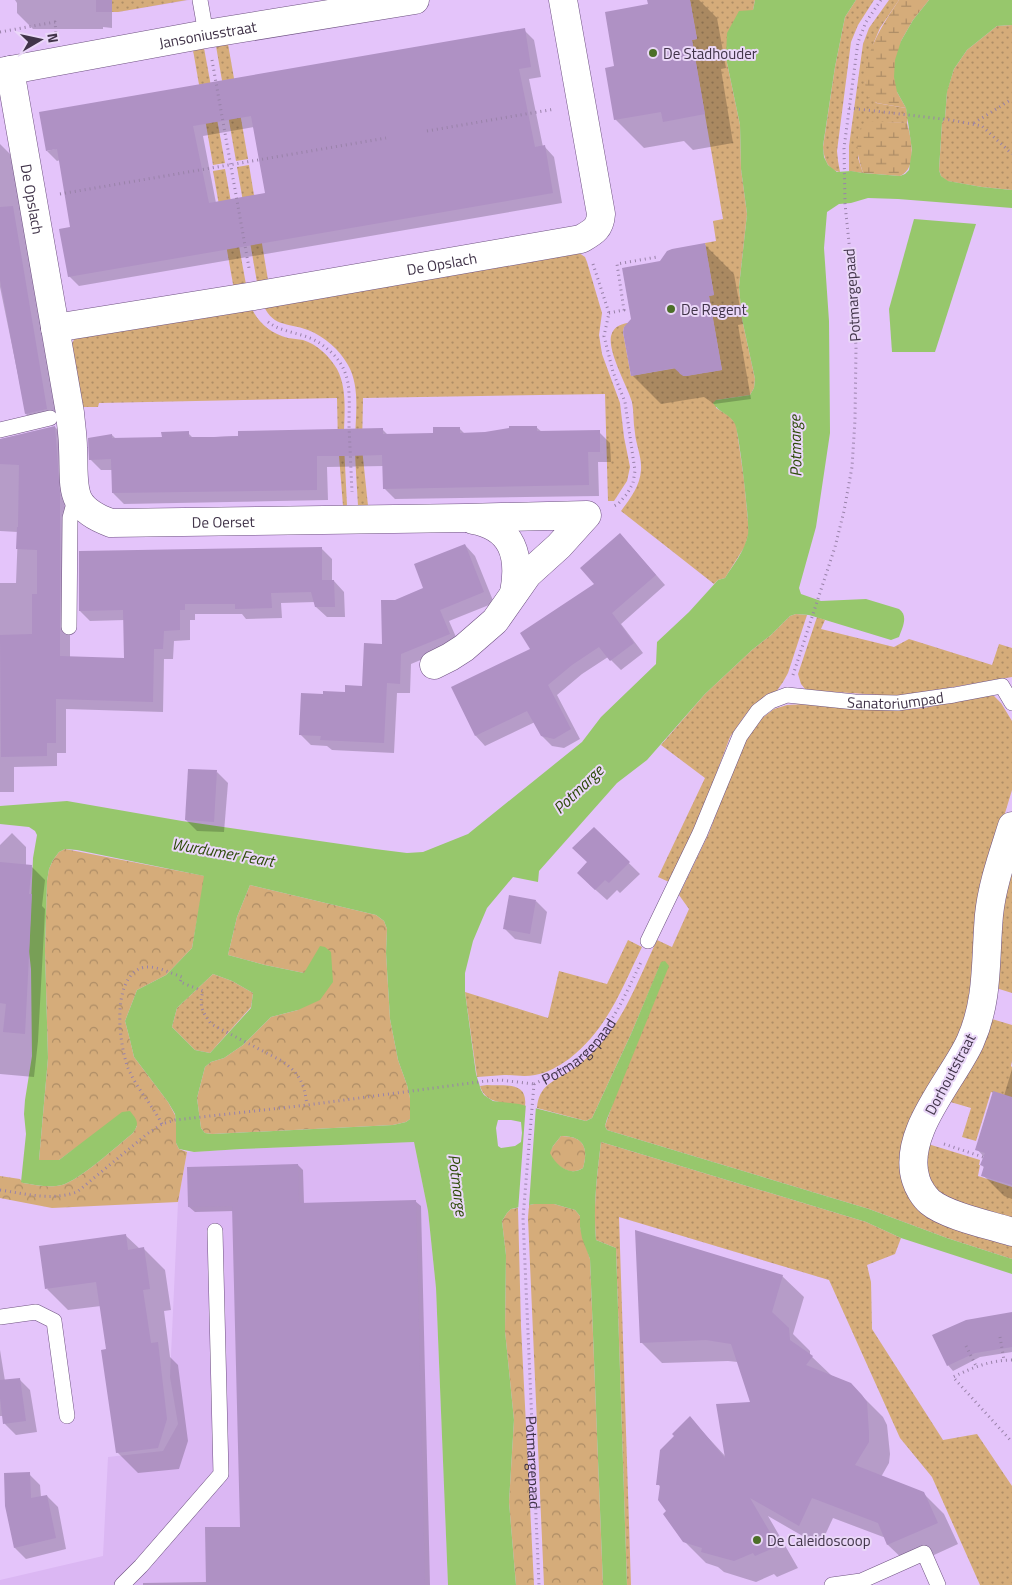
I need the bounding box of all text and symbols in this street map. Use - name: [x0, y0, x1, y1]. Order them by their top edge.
- street label: Jansoniusstraat: [157, 14, 259, 54]
- north arrow: [15, 15, 65, 65]
- text: N: [42, 31, 64, 44]
- place label: De Stadhouder: [663, 42, 757, 65]
- marker: De Stadhouder: [647, 47, 659, 59]
- street label: De Opslach: [15, 162, 50, 236]
- street label: De Opslach: [405, 246, 479, 281]
- street label: Potmargepaad: [837, 248, 867, 342]
- place label: De Regent: [681, 298, 748, 321]
- marker: De Regent: [665, 303, 677, 315]
- water label: Potmarge: [782, 413, 808, 477]
- street label: De Oerset: [192, 509, 256, 533]
- street label: Sanatoriumpad: [846, 685, 945, 715]
- water label: Potmarge: [547, 758, 610, 819]
- water label: Wurdumer Feart: [170, 831, 278, 873]
- street label: Potmargepaad: [537, 1013, 621, 1090]
- street label: Dorhoutstraat: [919, 1028, 982, 1119]
- water label: Potmarge: [442, 1153, 474, 1219]
- street label: Potmargepaad: [520, 1415, 547, 1509]
- place label: De Caleidoscoop: [767, 1529, 871, 1552]
- marker: De Caleidoscoop: [751, 1534, 763, 1546]

